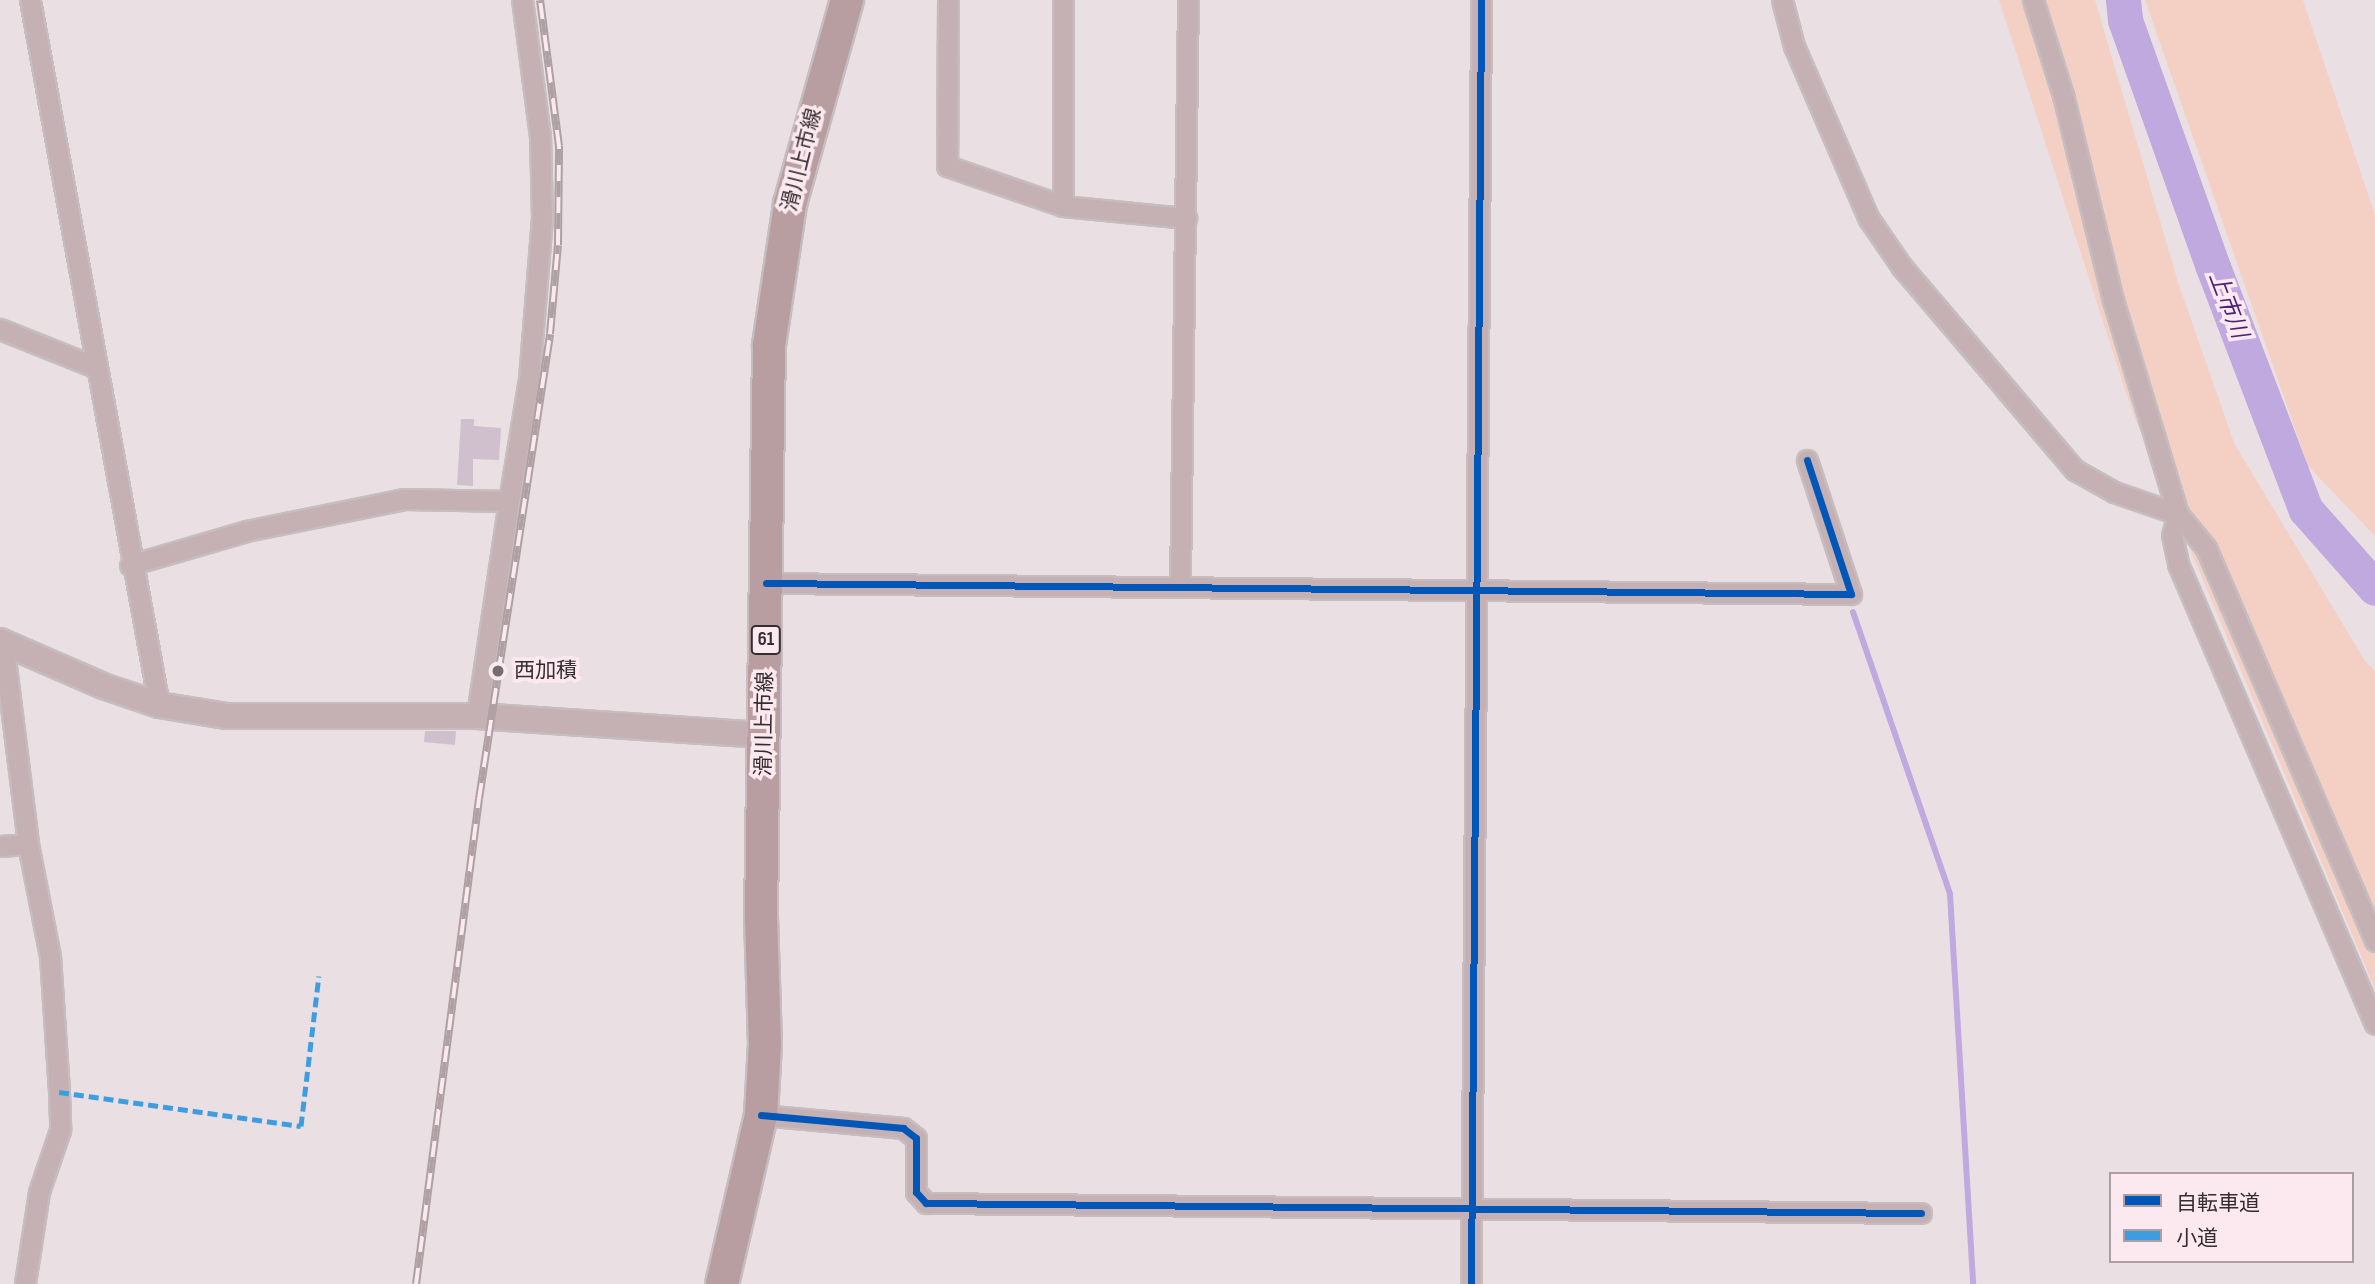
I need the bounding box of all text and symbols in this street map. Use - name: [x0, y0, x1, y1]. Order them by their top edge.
- street label: 滑川上市線: [777, 106, 827, 214]
- water label: 上市川: [2203, 268, 2253, 342]
- road number: 61: [750, 624, 782, 656]
- place label: 西加積: [514, 658, 577, 684]
- marker: 西加積: [488, 661, 508, 681]
- street label: 滑川上市線: [751, 671, 779, 777]
- legend: [2109, 1172, 2354, 1263]
- text: 自転車道: [2176, 1191, 2260, 1216]
- text: 小道: [2176, 1226, 2218, 1251]

